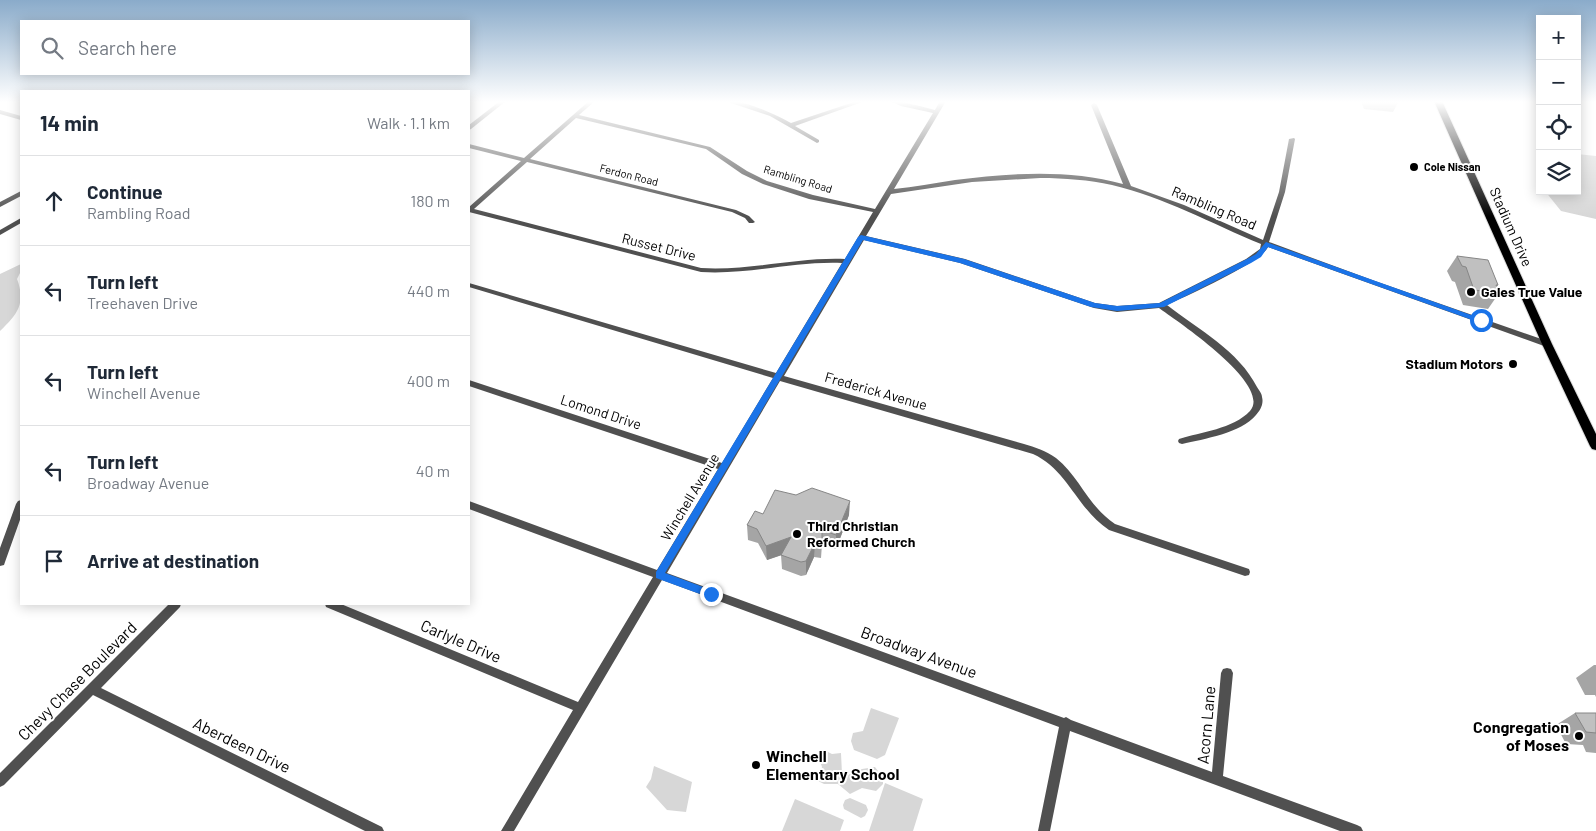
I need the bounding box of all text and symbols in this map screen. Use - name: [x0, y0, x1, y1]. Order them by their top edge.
- map controls: [1536, 15, 1581, 195]
- button: +: [1536, 15, 1581, 60]
- search box: [20, 20, 470, 75]
- icon: search: [38, 34, 66, 62]
- text: Search here: [78, 36, 177, 59]
- button: −: [1536, 60, 1581, 105]
- button: locate: [1536, 105, 1581, 150]
- text: 14 min: [40, 110, 99, 135]
- text: Walk · 1.1 km: [367, 113, 450, 132]
- button: layers: [1536, 150, 1581, 195]
- place label: Cole Nissan: [1424, 160, 1481, 173]
- street label: Ferdon Road: [598, 161, 660, 188]
- marker: Cole Nissan: [1408, 161, 1420, 173]
- street label: Rambling Road: [762, 162, 834, 195]
- text: Continue: [87, 180, 163, 203]
- street label: Rambling Road: [1169, 182, 1259, 233]
- street label: Stadium Drive: [1486, 185, 1536, 269]
- icon: ahead: [40, 187, 68, 215]
- text: 180 m: [411, 191, 450, 210]
- text: Rambling Road: [87, 203, 190, 222]
- street label: Russet Drive: [620, 229, 698, 264]
- text: Turn left: [87, 270, 158, 293]
- icon: left: [40, 277, 68, 305]
- text: 440 m: [407, 281, 450, 300]
- place label: Gales True Value: [1481, 283, 1583, 300]
- marker: Gales True Value: [1465, 286, 1477, 298]
- text: Treehaven Drive: [87, 293, 198, 312]
- route start: [1470, 309, 1493, 332]
- place label: Stadium Motors: [1405, 355, 1503, 372]
- marker: Stadium Motors: [1507, 358, 1519, 370]
- text: Turn left: [87, 360, 158, 383]
- icon: left: [40, 367, 68, 395]
- street label: Frederick Avenue: [823, 368, 929, 413]
- text: 400 m: [407, 371, 450, 390]
- text: Winchell Avenue: [87, 383, 200, 402]
- street label: Lomond Drive: [559, 390, 644, 433]
- text: Turn left: [87, 450, 158, 473]
- street label: Winchell Avenue: [657, 450, 722, 544]
- icon: left: [40, 457, 68, 485]
- text: 40 m: [416, 461, 450, 480]
- text: Broadway Avenue: [87, 473, 209, 492]
- place label: Third Christian Reformed Church: [807, 517, 915, 550]
- marker: Third Christian Reformed Church: [791, 528, 803, 540]
- icon: arrive: [40, 547, 68, 575]
- text: Arrive at destination: [87, 549, 259, 572]
- route end: [700, 583, 723, 606]
- street label: Carlyle Drive: [418, 615, 504, 666]
- street label: Chevy Chase Boulevard: [13, 617, 140, 744]
- street label: Broadway Avenue: [858, 622, 980, 681]
- street label: Acorn Lane: [1193, 685, 1218, 765]
- street label: Aberdeen Drive: [190, 713, 294, 776]
- place label: Congregation of Moses: [1473, 717, 1569, 754]
- marker: Congregation of Moses: [1573, 730, 1585, 742]
- place label: Winchell Elementary School: [766, 746, 900, 783]
- marker: Winchell Elementary School: [750, 759, 762, 771]

